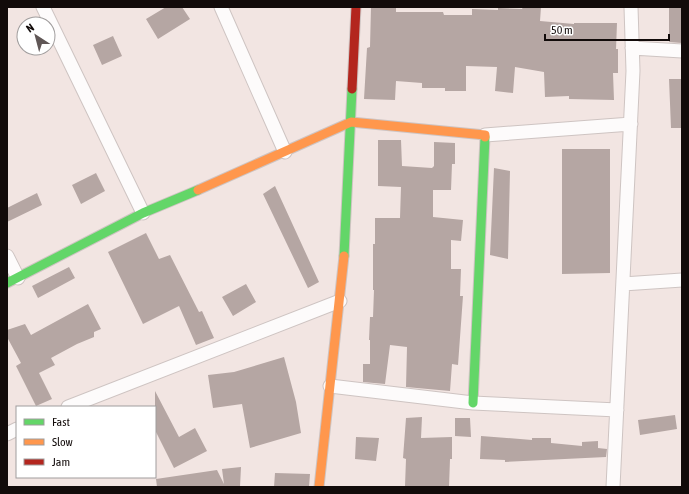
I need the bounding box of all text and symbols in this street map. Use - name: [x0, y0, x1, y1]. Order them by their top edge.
- north arrow: [16, 16, 56, 56]
- scale bar: [545, 16, 669, 42]
- text: N: [24, 21, 36, 35]
- text: 50 m: [551, 23, 573, 37]
- legend: [16, 406, 156, 478]
- text: Fast: [52, 415, 70, 429]
- text: Slow: [52, 435, 73, 449]
- text: Jam: [52, 455, 70, 469]

